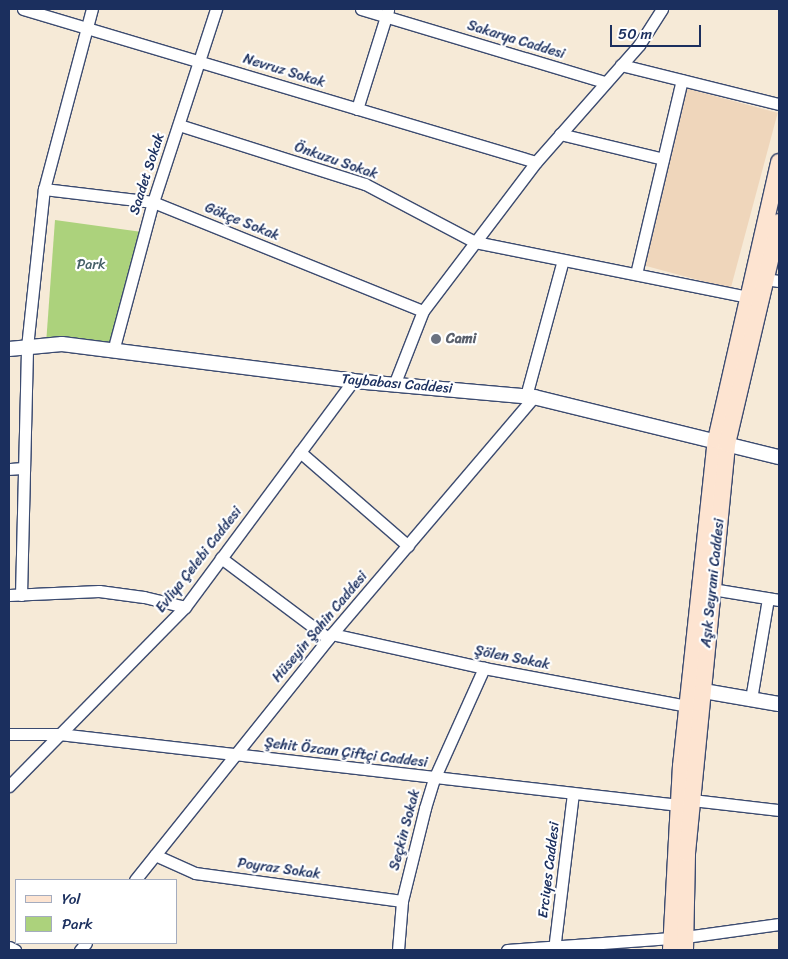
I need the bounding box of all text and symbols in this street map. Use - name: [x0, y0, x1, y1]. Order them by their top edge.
- scale bar: [613, 15, 704, 47]
- street label: Sakarya Caddesi: [465, 17, 567, 63]
- text: 50 m: [618, 21, 652, 47]
- street label: Nevruz Sokak: [241, 51, 327, 91]
- street label: Saadet Sokak: [126, 131, 168, 217]
- street label: Önkuzu Sokak: [292, 139, 380, 183]
- street label: Gökçe Sokak: [202, 199, 282, 245]
- park label: Park: [77, 257, 105, 273]
- place label: Cami: [446, 331, 476, 347]
- marker: Cami: [430, 333, 442, 345]
- street label: Taybabası Caddesi: [341, 371, 453, 397]
- street label: Evliya Çelebi Caddesi: [153, 504, 245, 616]
- street label: Aşık Seyrani Caddesi: [698, 518, 728, 648]
- street label: Hüseyin Şahin Caddesi: [269, 568, 371, 686]
- street label: Şölen Sokak: [473, 642, 551, 674]
- street label: Şehit Özcan Çiftçi Caddesi: [264, 735, 428, 771]
- street label: Seçkin Sokak: [386, 788, 424, 872]
- street label: Erciyes Caddesi: [535, 821, 563, 919]
- street label: Poyraz Sokak: [236, 855, 322, 883]
- legend: [15, 879, 178, 944]
- text: Yol: [62, 886, 81, 912]
- text: Park: [62, 911, 93, 937]

